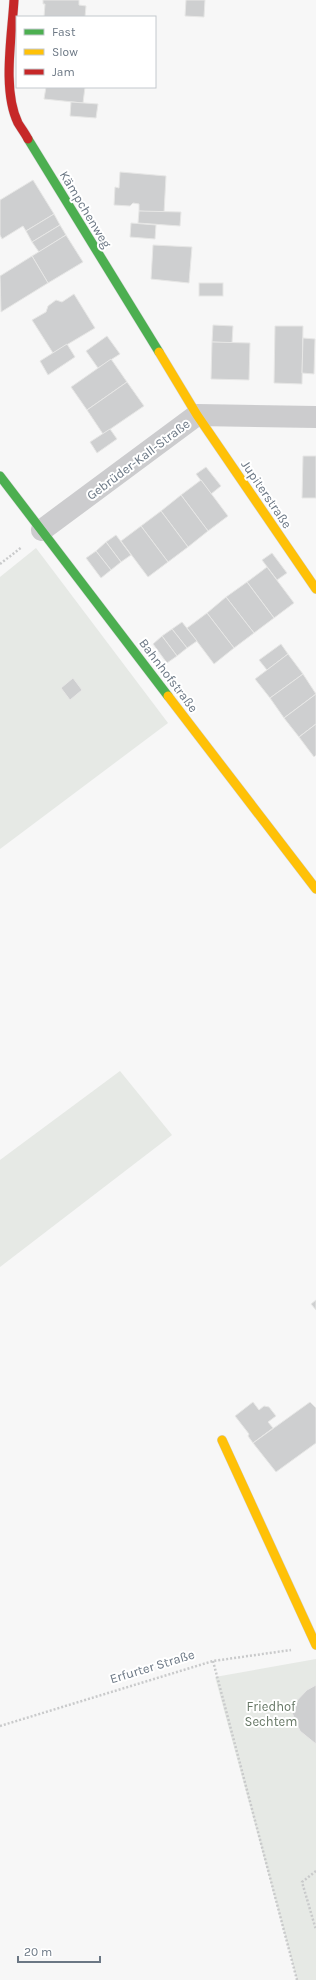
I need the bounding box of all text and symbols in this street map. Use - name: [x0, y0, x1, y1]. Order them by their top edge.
- legend: [16, 16, 156, 88]
- text: Fast: [52, 25, 76, 39]
- text: Slow: [52, 45, 78, 59]
- text: Jam: [52, 65, 75, 79]
- street label: Kämpchenweg: [57, 168, 115, 251]
- street label: Gebrüder-Kall-Straße: [84, 416, 193, 503]
- street label: Jupiterstraße: [238, 457, 295, 532]
- street label: Bahnhofstraße: [136, 636, 201, 715]
- street label: Erfurter Straße: [108, 1646, 197, 1686]
- park label: Friedhof Sechtem: [245, 1699, 297, 1729]
- scale bar: [18, 1938, 100, 1964]
- text: 20 m: [24, 1945, 52, 1959]

